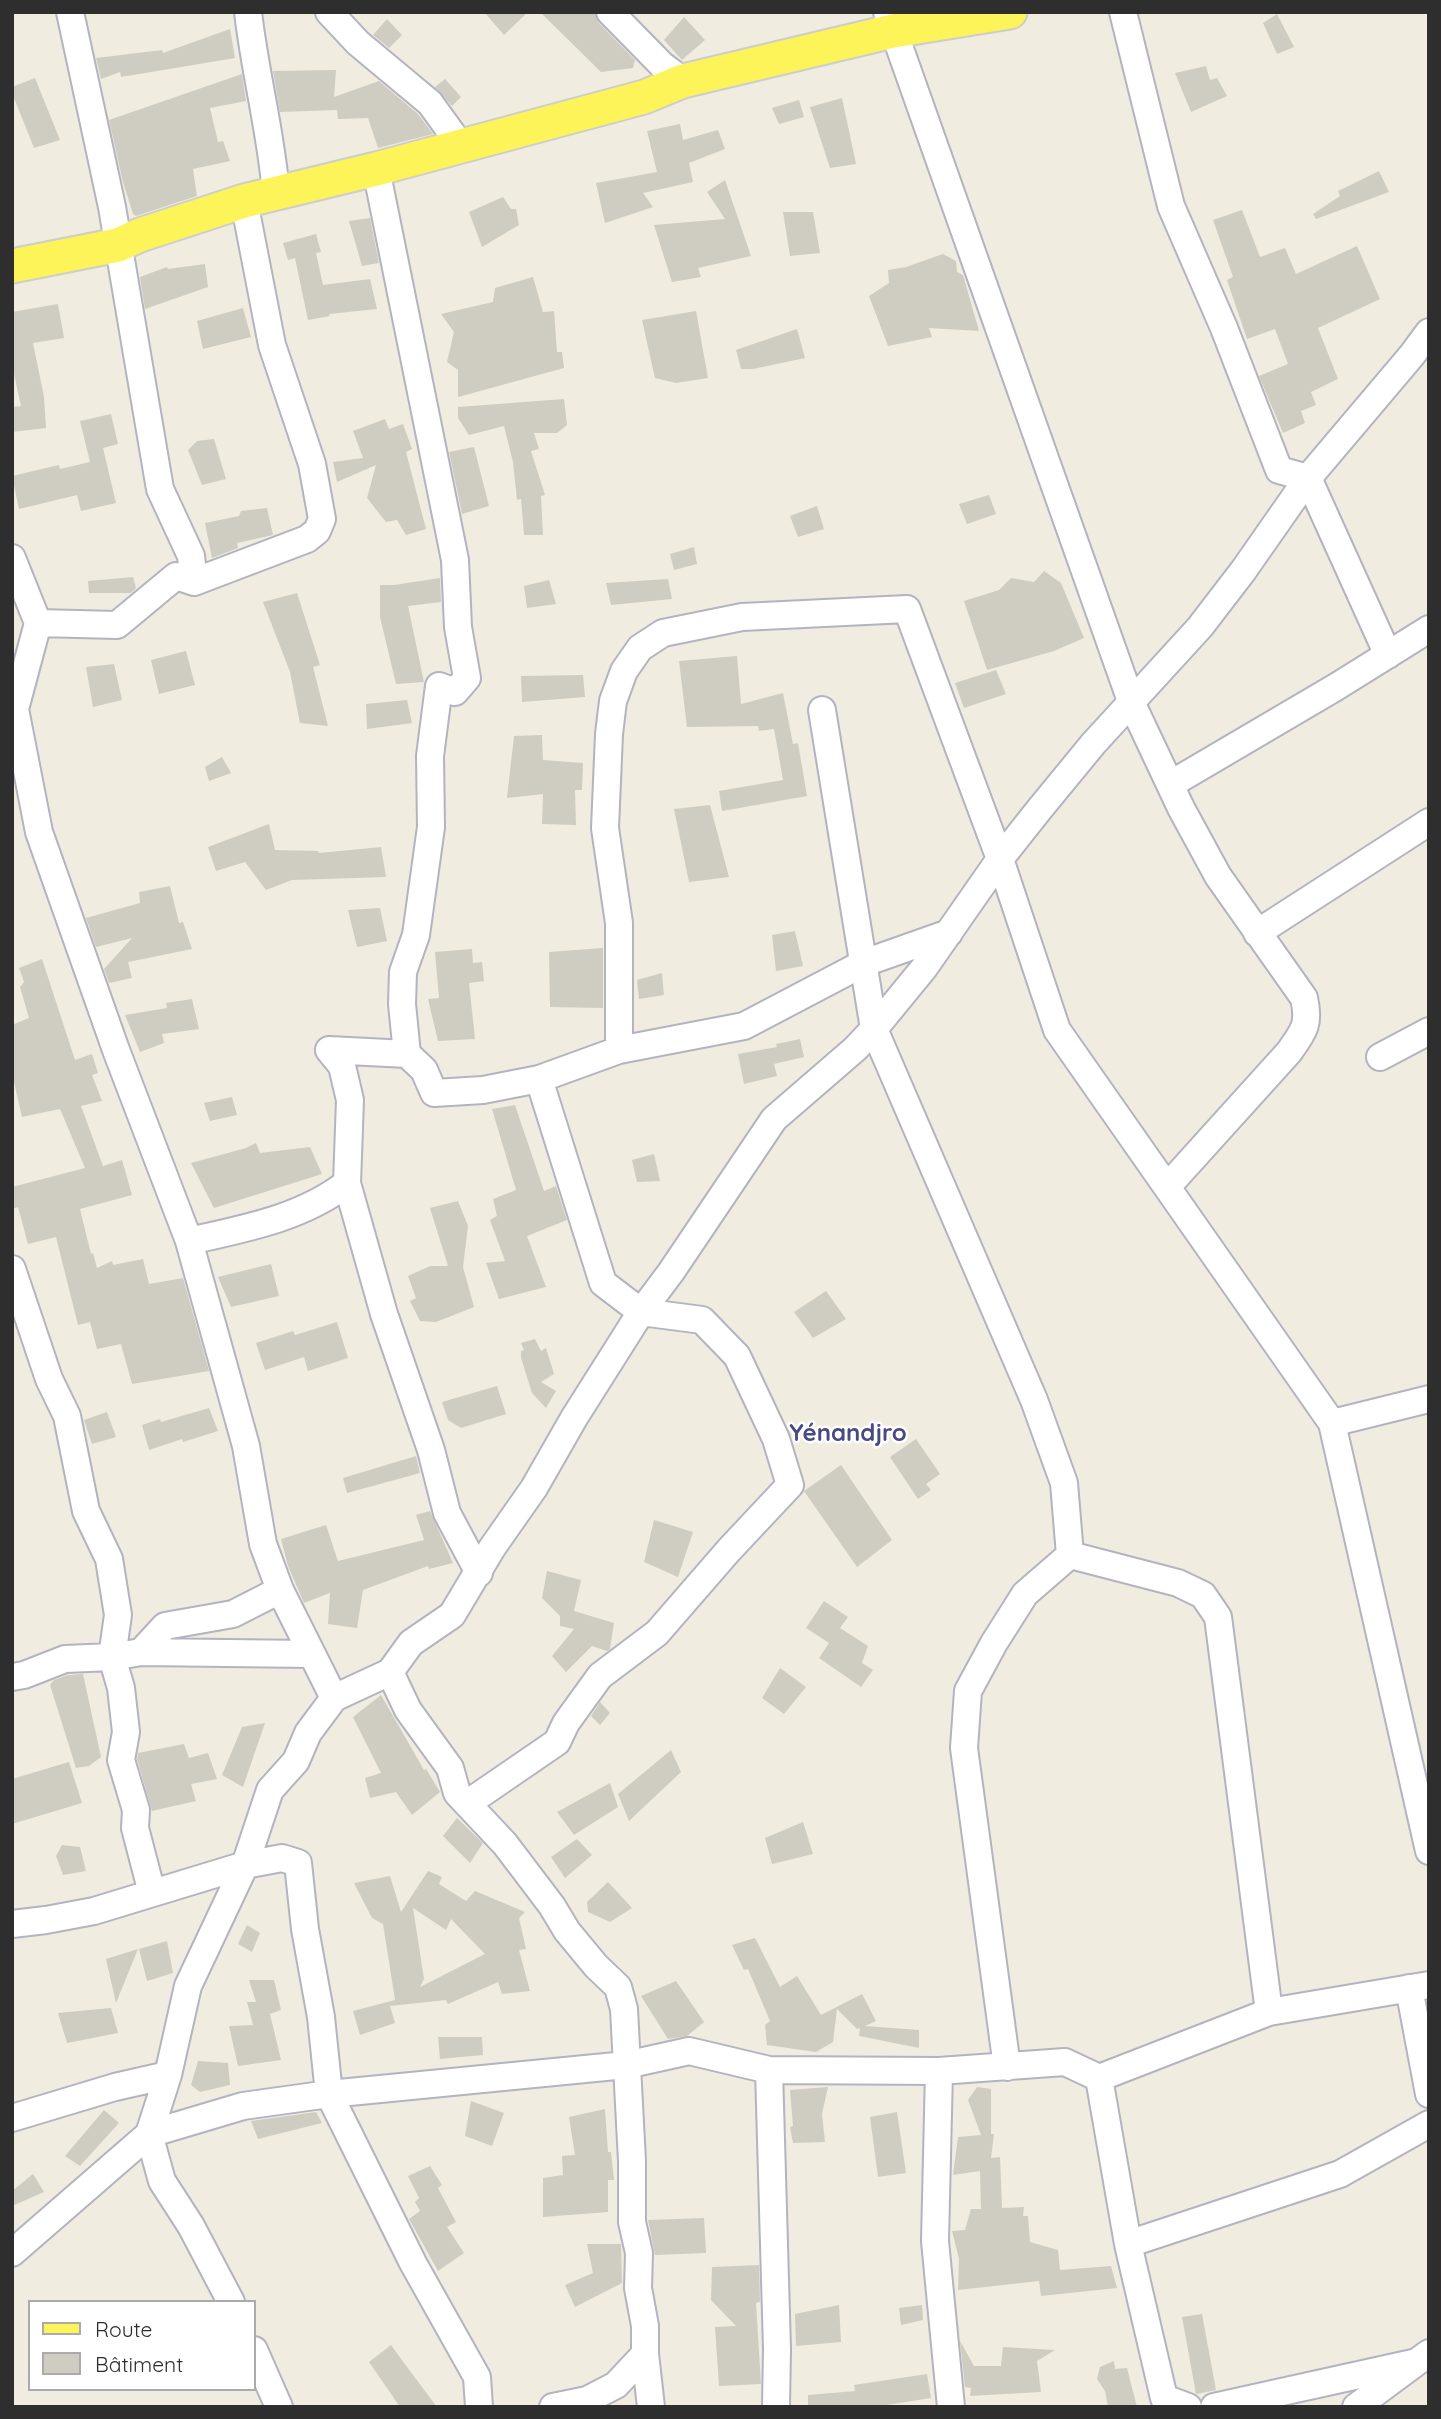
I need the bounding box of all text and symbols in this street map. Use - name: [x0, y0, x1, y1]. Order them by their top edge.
- district label: Yénandjro: [789, 1420, 907, 1448]
- legend: [28, 2300, 256, 2391]
- text: Route: [95, 2316, 152, 2342]
- text: Bâtiment: [95, 2351, 183, 2377]

